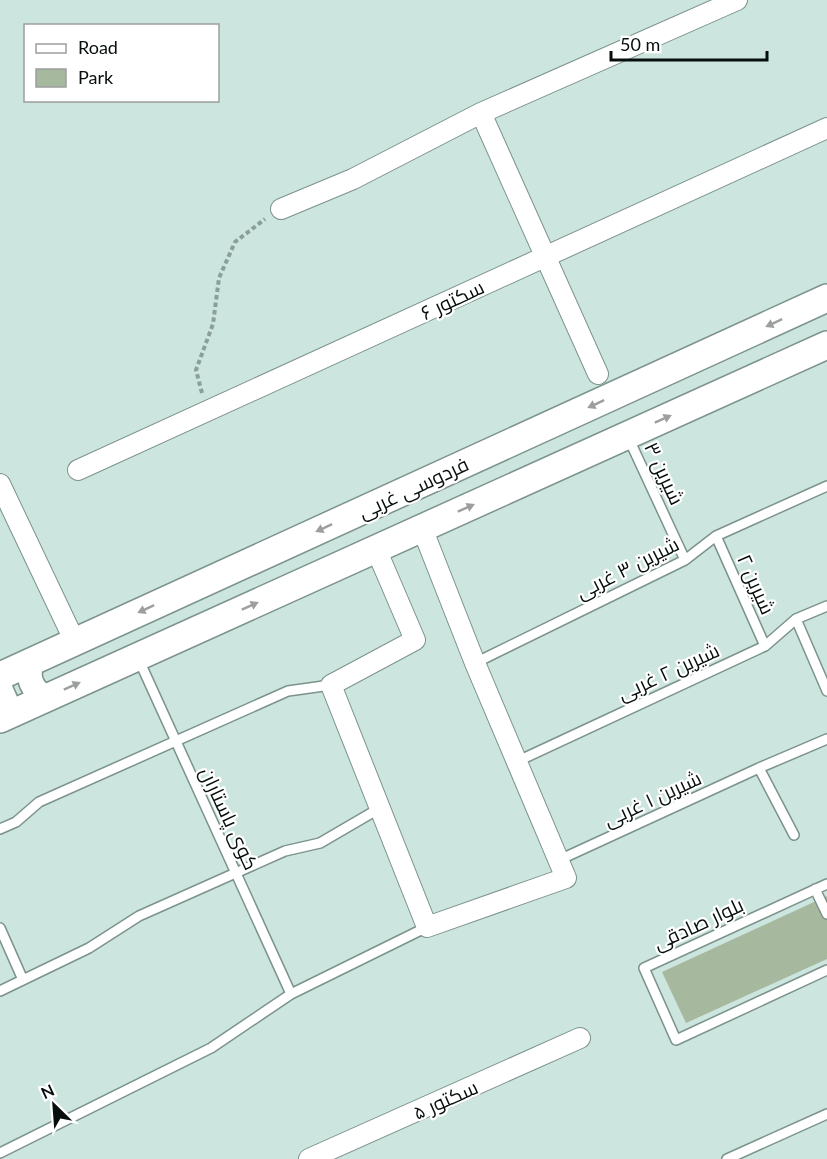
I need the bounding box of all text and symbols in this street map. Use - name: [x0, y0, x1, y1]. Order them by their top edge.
- legend: [24, 24, 219, 102]
- scale bar: [611, 24, 767, 62]
- text: 50 m: [620, 33, 660, 55]
- text: Road: [78, 36, 118, 58]
- text: Park: [78, 66, 114, 88]
- street label: سکتور ۶: [417, 274, 488, 325]
- one-way arrow: [765, 318, 782, 327]
- one-way arrow: [588, 399, 605, 408]
- one-way arrow: [654, 414, 672, 424]
- street label: شیرین ۳: [638, 438, 690, 509]
- street label: فردوسی غربی: [354, 451, 473, 525]
- one-way arrow: [457, 503, 475, 513]
- one-way arrow: [315, 524, 332, 533]
- street label: شیرین ۳ غربی: [571, 531, 683, 605]
- street label: شیرین ۲: [731, 550, 781, 619]
- one-way arrow: [241, 601, 259, 610]
- one-way arrow: [138, 605, 155, 614]
- street label: شیرین ۲ غربی: [613, 637, 723, 707]
- one-way arrow: [64, 682, 81, 691]
- street label: کوی پاستاران: [194, 763, 264, 874]
- street label: شیرین ۱ غربی: [599, 765, 706, 833]
- street label: بلوار صادقی: [649, 892, 748, 956]
- street label: سکتور ۵: [409, 1074, 482, 1125]
- north arrow: [24, 1075, 84, 1135]
- text: N: [38, 1080, 57, 1102]

